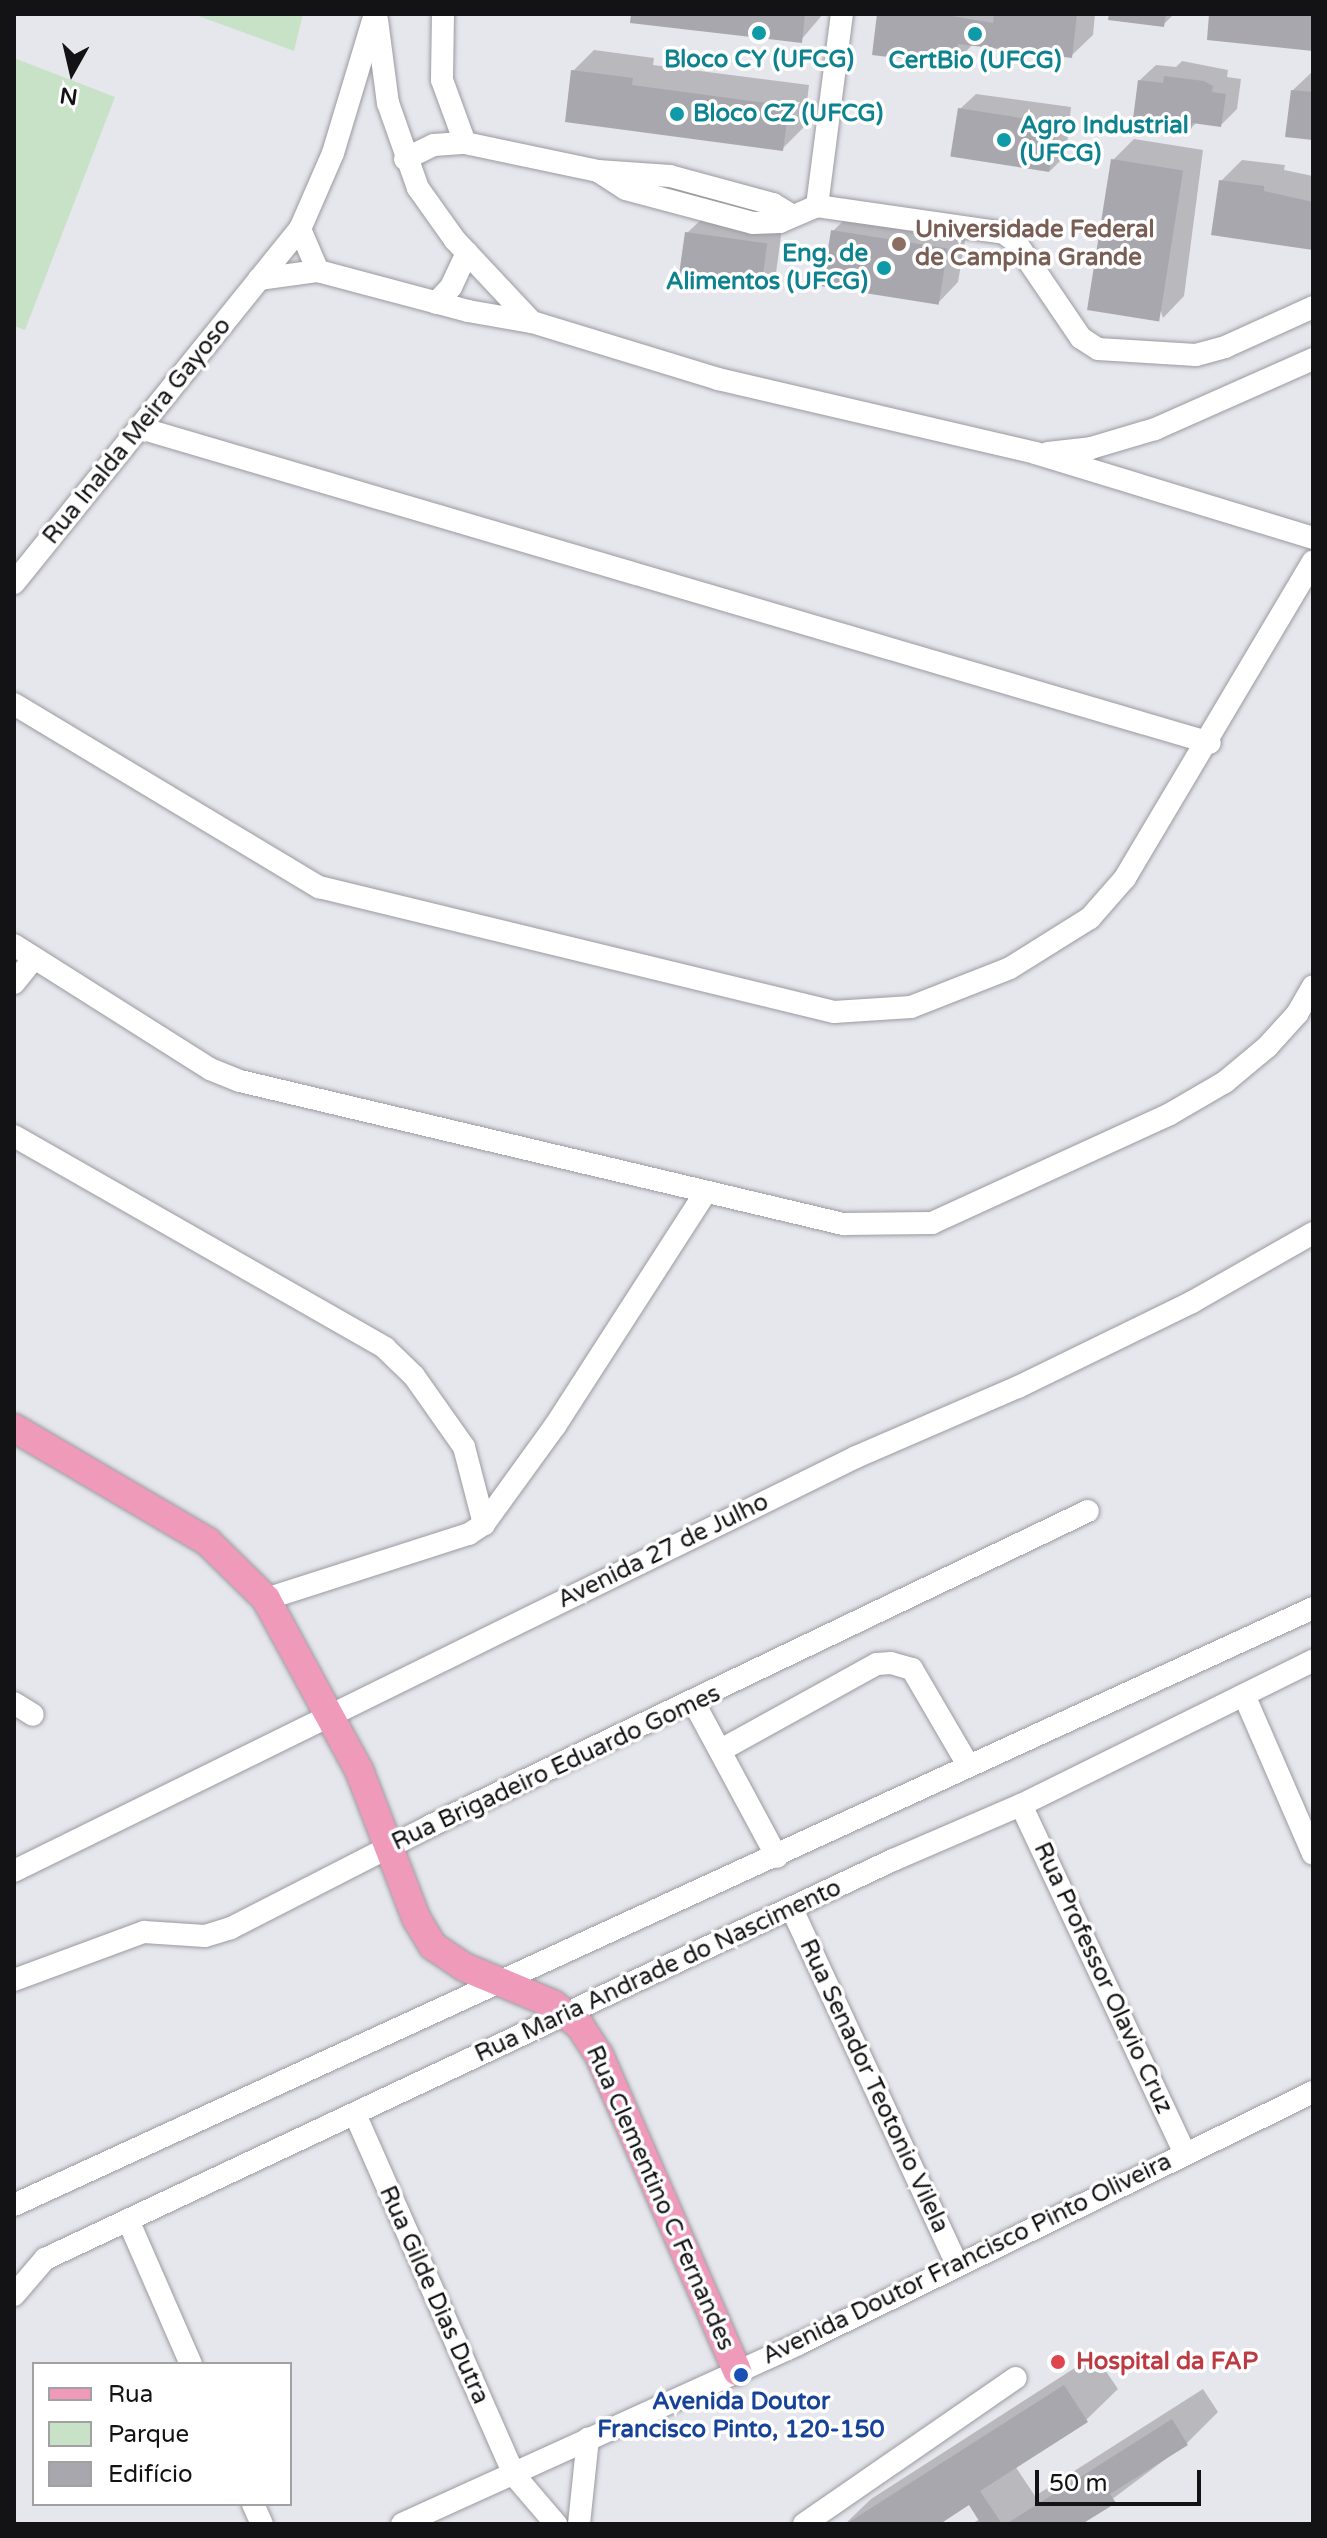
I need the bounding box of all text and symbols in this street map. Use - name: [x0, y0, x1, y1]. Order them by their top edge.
- marker: Bloco CY (UFCG): [750, 24, 768, 42]
- marker: CertBio (UFCG): [966, 25, 984, 43]
- north arrow: [32, 32, 112, 112]
- place label: Bloco CY (UFCG): [664, 46, 854, 74]
- place label: CertBio (UFCG): [889, 47, 1061, 75]
- text: N: [58, 82, 79, 110]
- place label: Bloco CZ (UFCG): [693, 100, 883, 128]
- marker: Bloco CZ (UFCG): [668, 105, 686, 123]
- place label: Agro Industrial (UFCG): [1020, 112, 1189, 168]
- marker: Agro Industrial (UFCG): [995, 131, 1013, 149]
- place label: Universidade Federal de Campina Grande: [915, 216, 1154, 272]
- marker: Universidade Federal de Campina Grande: [890, 235, 908, 253]
- place label: Eng. de Alimentos (UFCG): [666, 240, 868, 296]
- marker: Eng. de Alimentos (UFCG): [875, 259, 893, 277]
- street label: Rua Inalda Meira Gayoso: [37, 312, 237, 550]
- street label: Avenida 27 de Julho: [553, 1487, 773, 1615]
- street label: Rua Brigadeiro Eduardo Gomes: [387, 1679, 725, 1857]
- street label: Rua Professor Olavio Cruz: [1027, 1838, 1179, 2118]
- street label: Rua Maria Andrade do Nascimento: [470, 1873, 846, 2069]
- street label: Rua Senador Teotonio Vilela: [793, 1935, 955, 2237]
- street label: Rua Clementino C Fernandes: [580, 2041, 740, 2355]
- street label: Avenida Doutor Francisco Pinto Oliveira: [758, 2147, 1176, 2371]
- street label: Rua Gilde Dias Dutra: [373, 2181, 495, 2409]
- place label: Hospital da FAP: [1076, 2348, 1258, 2376]
- marker: Hospital da FAP: [1047, 2351, 1069, 2373]
- legend: [32, 2362, 292, 2506]
- marker: Avenida Doutor Francisco Pinto, 120-150: [732, 2366, 750, 2384]
- text: Rua: [108, 2380, 153, 2409]
- place label: Avenida Doutor Francisco Pinto, 120-150: [597, 2388, 885, 2444]
- text: Parque: [108, 2420, 189, 2449]
- scale bar: [1039, 2454, 1205, 2504]
- text: Edifício: [108, 2460, 193, 2489]
- text: 50 m: [1049, 2469, 1107, 2498]

